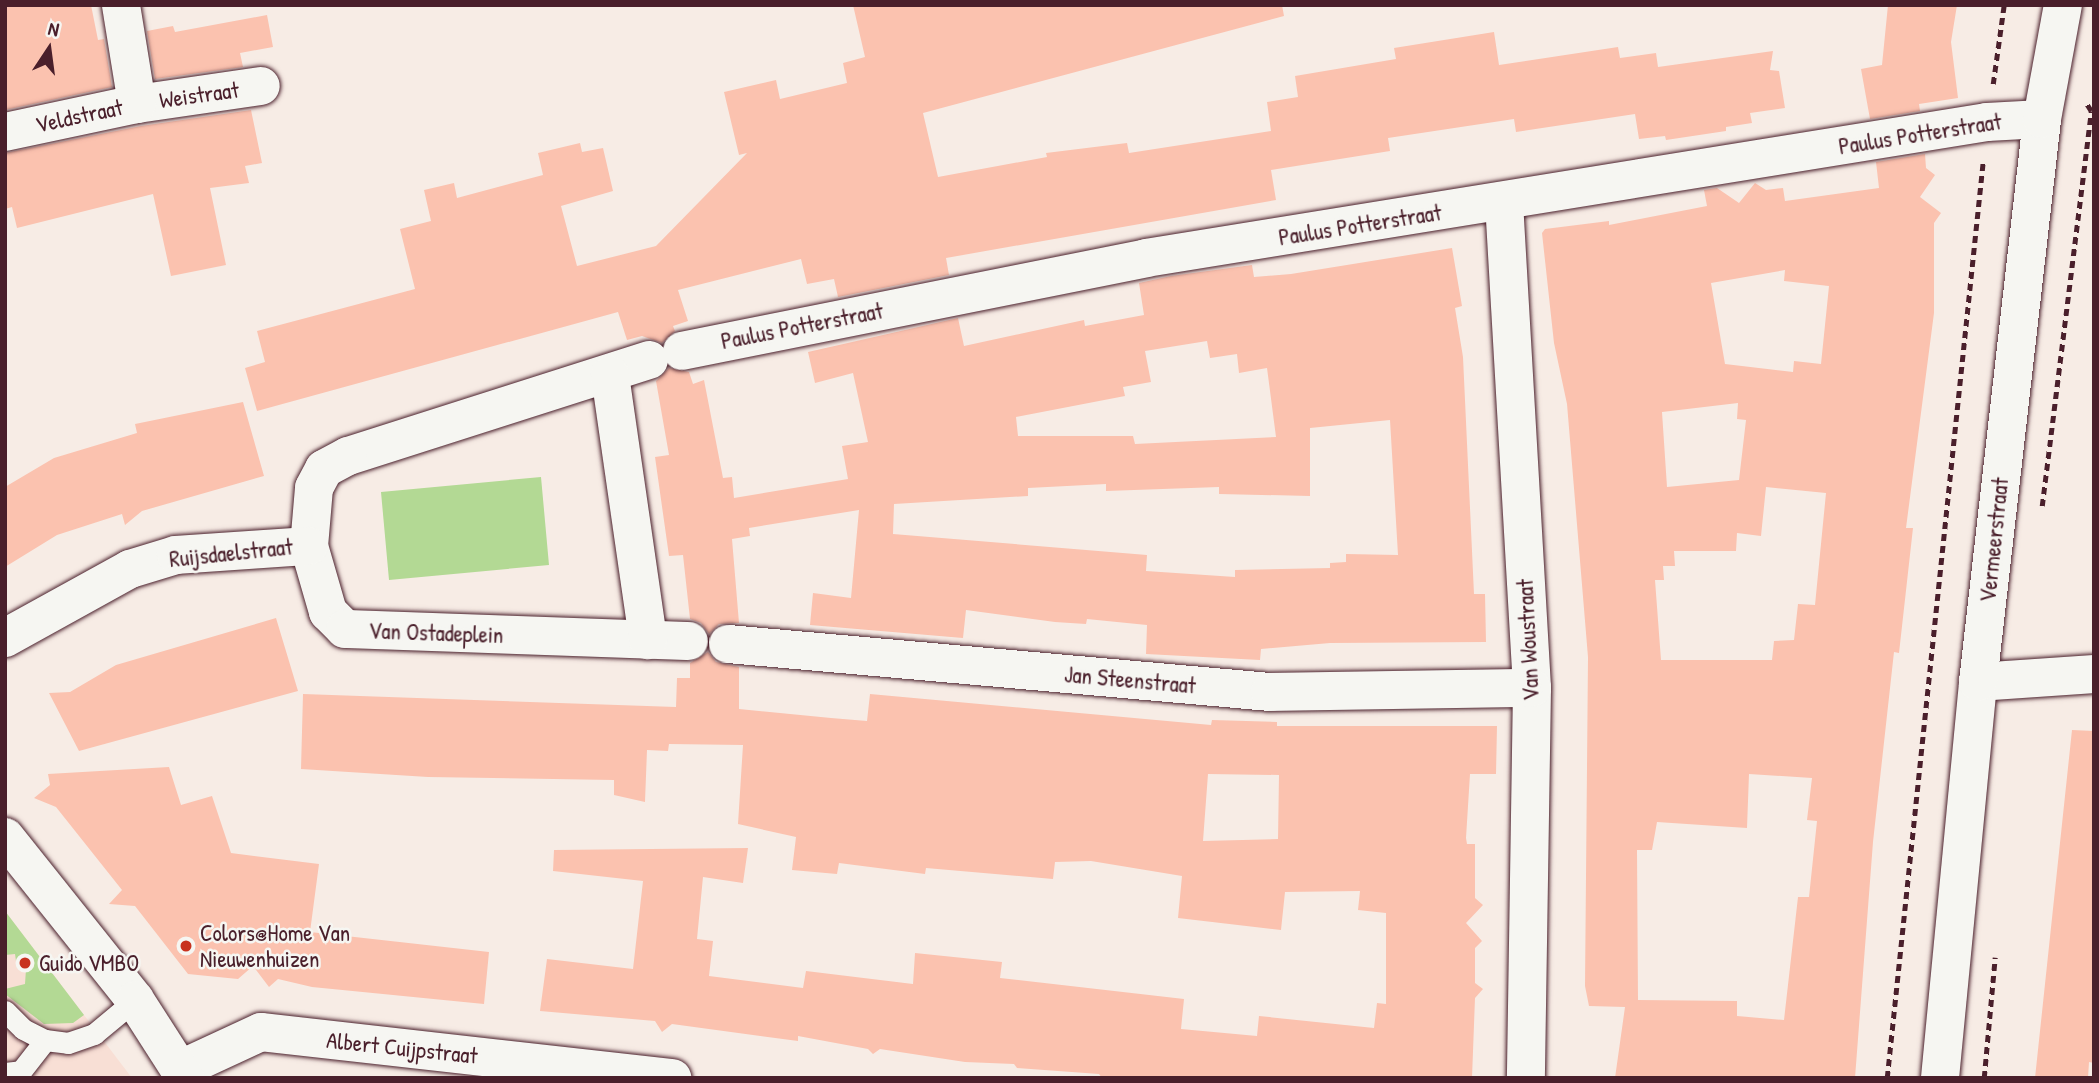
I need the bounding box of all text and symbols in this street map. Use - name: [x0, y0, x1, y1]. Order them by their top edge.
- north arrow: [14, 14, 84, 84]
- text: N: [46, 15, 62, 42]
- street label: Weistraat: [157, 76, 241, 114]
- street label: Veldstraat: [33, 93, 125, 139]
- street label: Paulus Potterstraat: [1837, 108, 2003, 160]
- street label: Paulus Potterstraat: [1277, 199, 1443, 251]
- street label: Paulus Potterstraat: [719, 297, 885, 355]
- street label: Vermeerstraat: [1974, 476, 2014, 604]
- street label: Ruijsdaelstraat: [168, 533, 294, 573]
- street label: Van Woustraat: [1511, 578, 1545, 702]
- street label: Van Ostadeplein: [368, 617, 504, 649]
- street label: Jan Steenstraat: [1063, 661, 1197, 699]
- place label: Colors@Home Van Nieuwenhuizen: [200, 919, 350, 973]
- marker: Colors@Home Van Nieuwenhuizen: [178, 938, 194, 954]
- place label: Guido VMBO: [39, 949, 139, 977]
- marker: Guido VMBO: [17, 955, 33, 971]
- street label: Albert Cuijpstraat: [325, 1026, 479, 1070]

